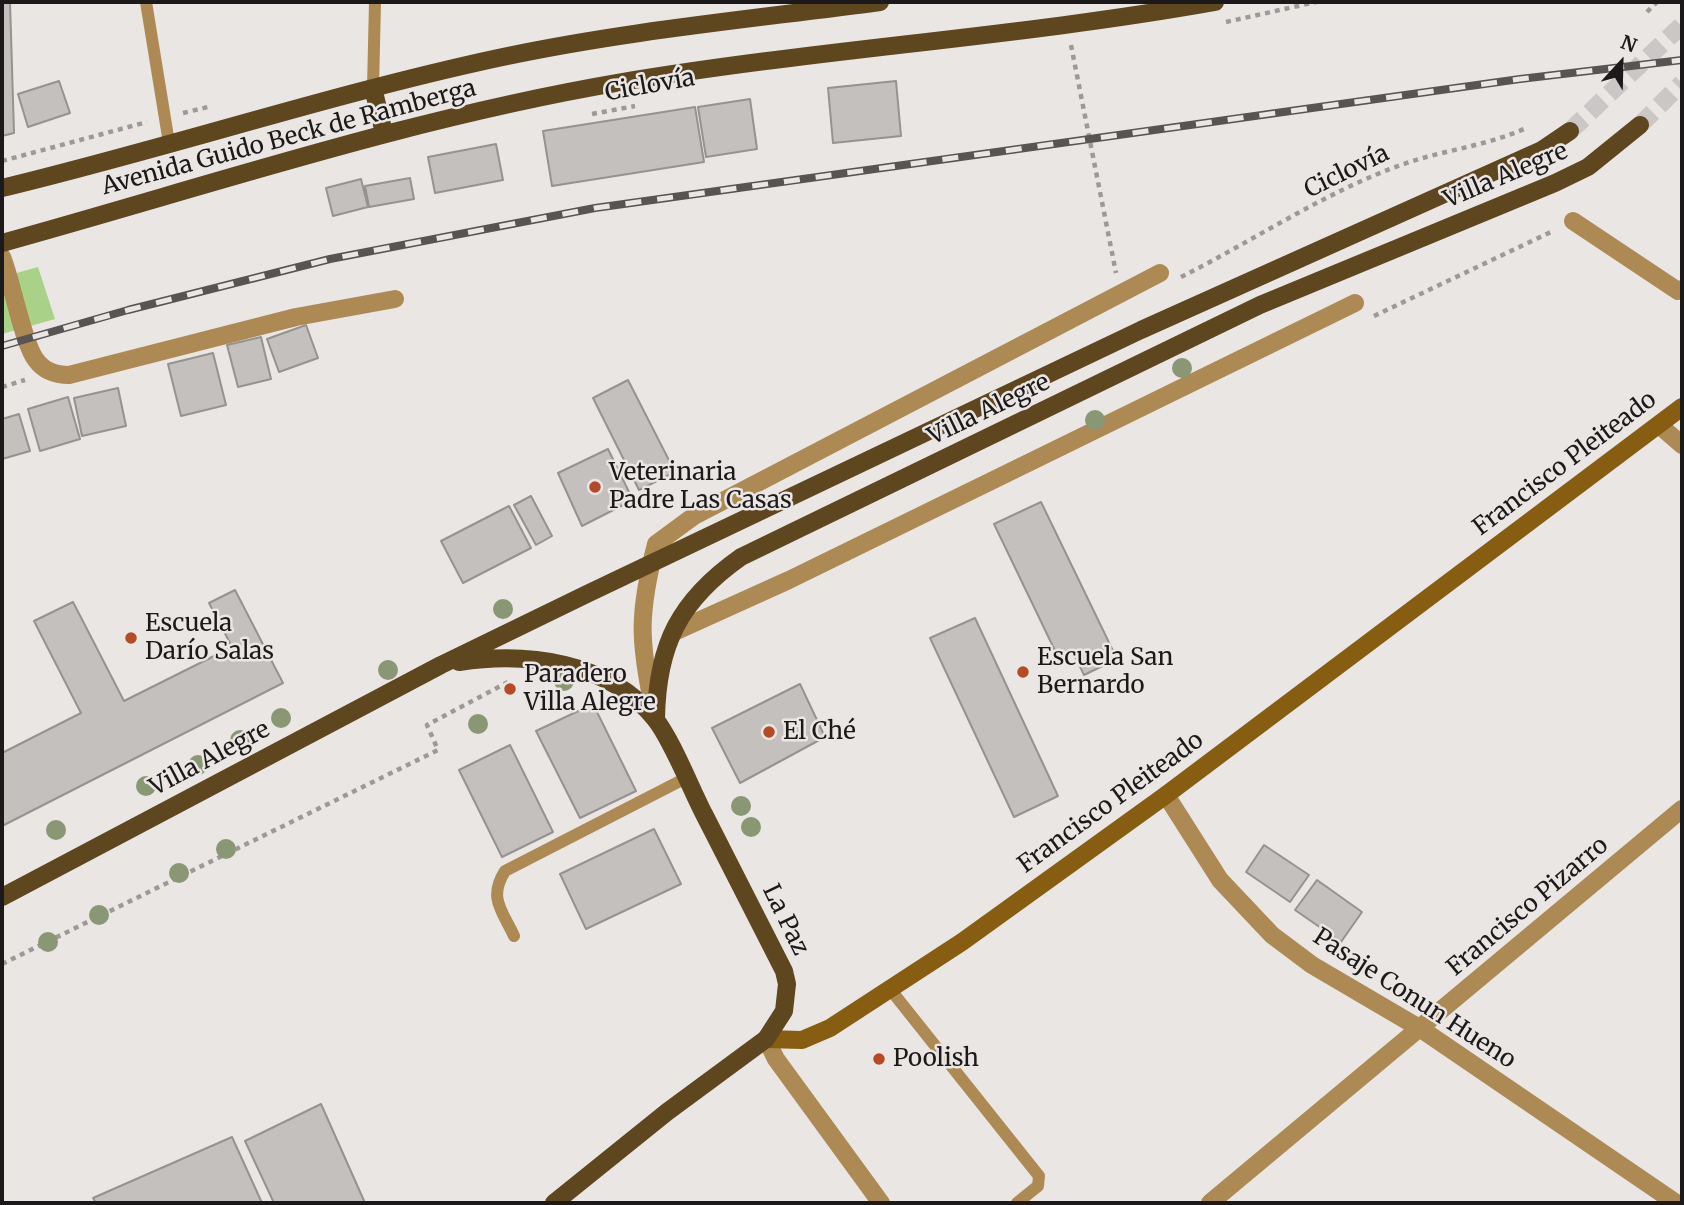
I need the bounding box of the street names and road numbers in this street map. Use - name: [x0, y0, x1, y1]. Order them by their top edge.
- street label: Ciclovía: [603, 64, 697, 108]
- street label: Avenida Guido Beck de Ramberga: [99, 74, 479, 202]
- street label: Villa Alegre: [1440, 137, 1572, 215]
- street label: Ciclovía: [1300, 139, 1394, 205]
- street label: Villa Alegre: [923, 368, 1055, 452]
- street label: Francisco Pleiteado: [1468, 386, 1662, 542]
- street label: Villa Alegre: [145, 715, 275, 803]
- street label: Francisco Pleiteado: [1013, 726, 1209, 880]
- street label: Francisco Pizarro: [1442, 831, 1614, 983]
- street label: La Paz: [756, 880, 814, 960]
- street label: Pasaje Conun Hueno: [1307, 923, 1521, 1075]

